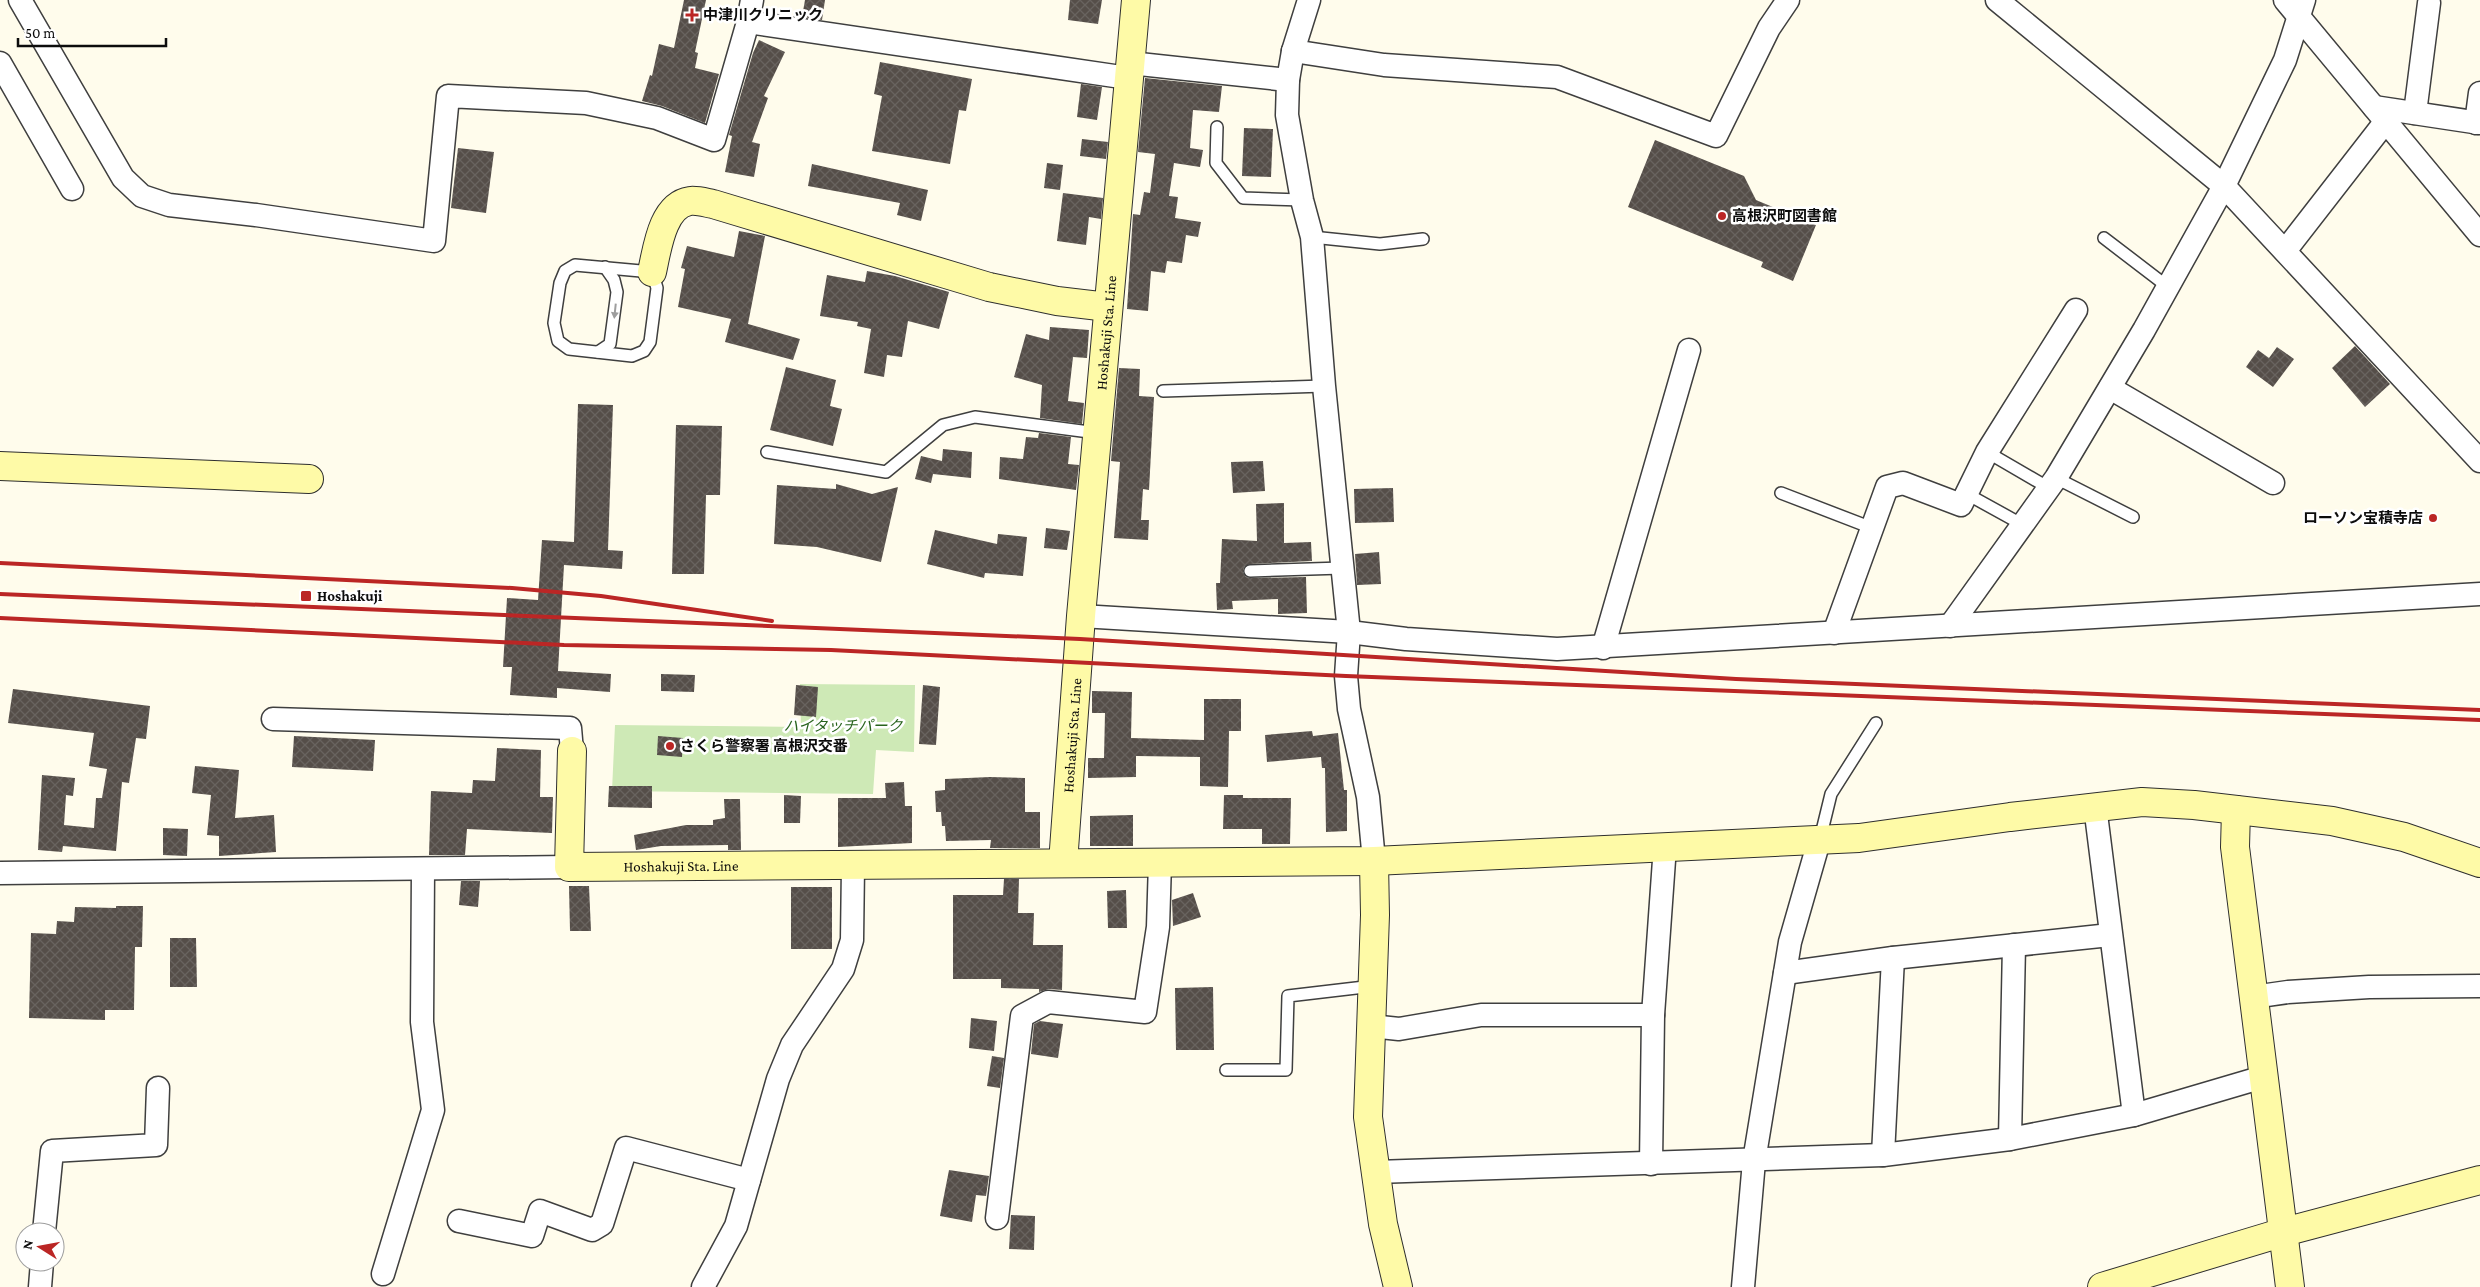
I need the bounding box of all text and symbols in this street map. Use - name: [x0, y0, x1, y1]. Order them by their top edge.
- place label: 中津川クリニック: [703, 7, 823, 23]
- marker: 中津川クリニック: [685, 8, 699, 22]
- scale bar: [18, 15, 165, 47]
- text: 50 m: [25, 25, 55, 41]
- place label: 高根沢町図書館: [1732, 208, 1837, 224]
- marker: 高根沢町図書館: [1716, 210, 1728, 222]
- street label: Hoshakuji Sta. Line: [1093, 274, 1119, 391]
- one-way arrow: [611, 304, 619, 320]
- place label: ローソン宝積寺店: [2303, 510, 2423, 526]
- marker: ローソン宝積寺店: [2427, 512, 2439, 524]
- place label: Hoshakuji: [317, 588, 383, 605]
- marker: Hoshakuji: [299, 589, 313, 603]
- street label: Hoshakuji Sta. Line: [1060, 677, 1084, 793]
- park label: ハイタッチパーク: [783, 718, 904, 734]
- place label: さくら警察署 高根沢交番: [680, 738, 848, 754]
- marker: さくら警察署 高根沢交番: [664, 740, 676, 752]
- street label: Hoshakuji Sta. Line: [623, 858, 739, 875]
- north arrow: [15, 1222, 65, 1272]
- text: N: [18, 1238, 36, 1251]

